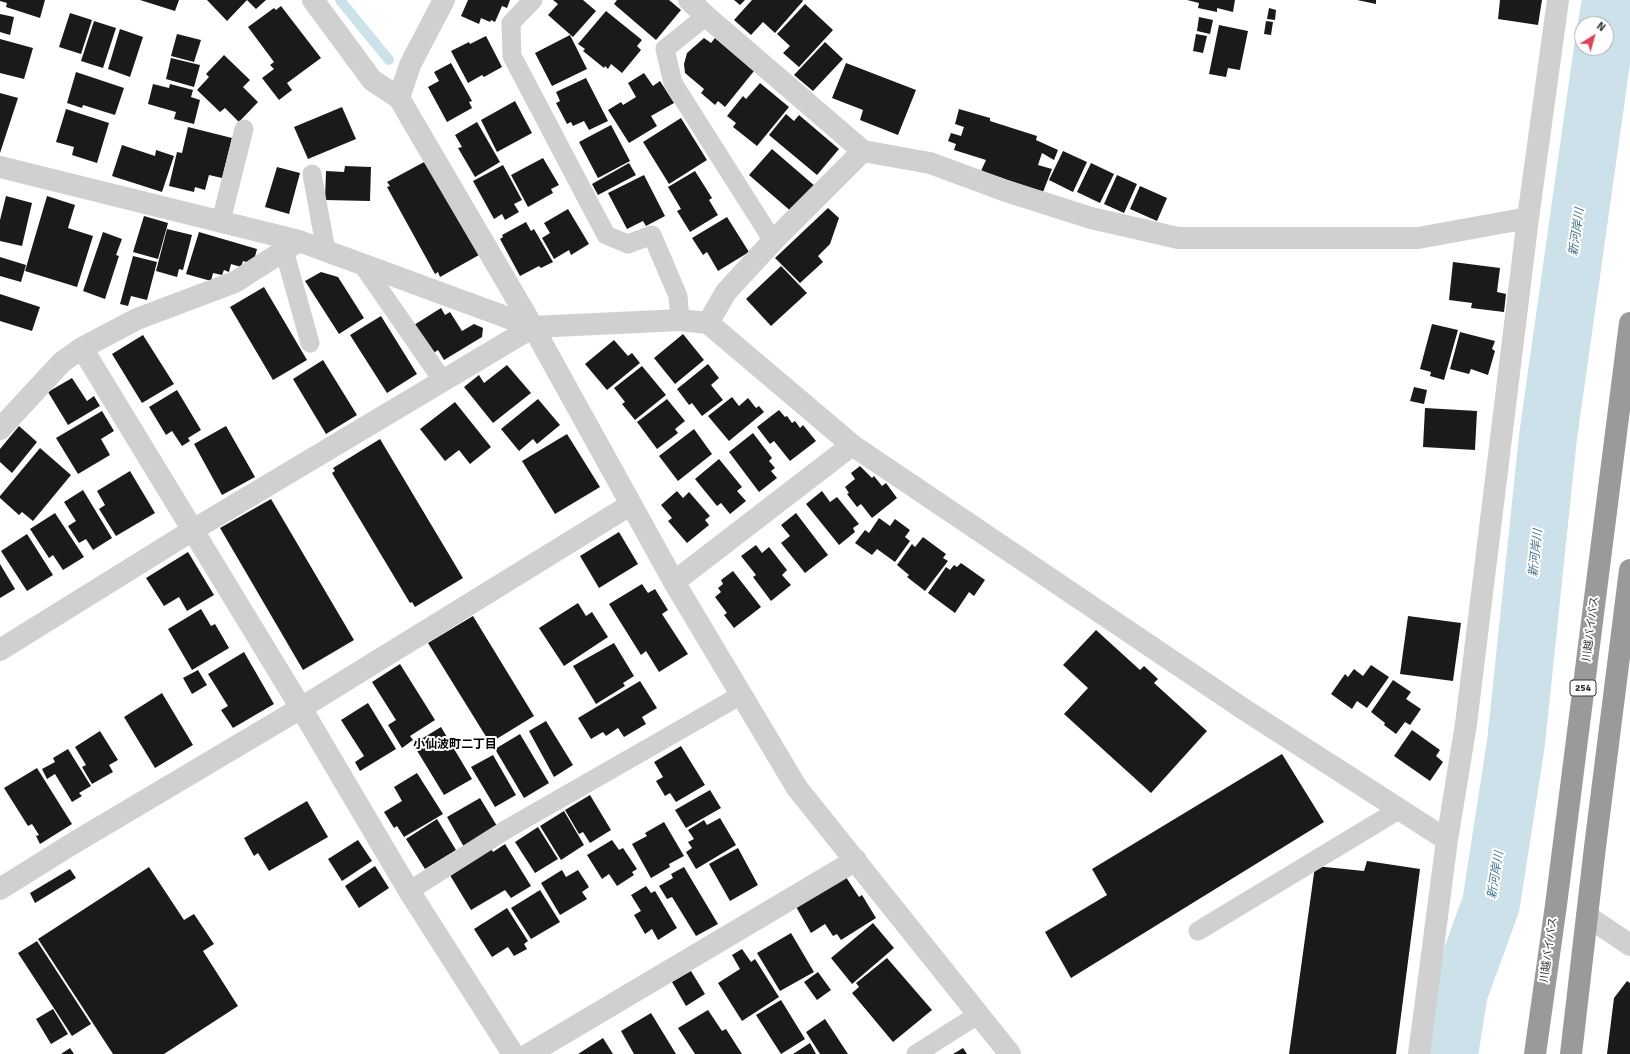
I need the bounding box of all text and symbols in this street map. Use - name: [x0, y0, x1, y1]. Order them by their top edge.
- north arrow: [1574, 16, 1614, 56]
- text: N: [1594, 19, 1608, 34]
- water label: 新河岸川: [1567, 207, 1587, 257]
- water label: 新河岸川: [1526, 528, 1546, 578]
- street label: 川越バイパス: [1580, 595, 1602, 663]
- road number: 254: [1570, 680, 1596, 696]
- district label: 小仙波町二丁目: [413, 738, 497, 752]
- water label: 新河岸川: [1485, 850, 1507, 900]
- street label: 川越バイパス: [1538, 916, 1560, 984]

